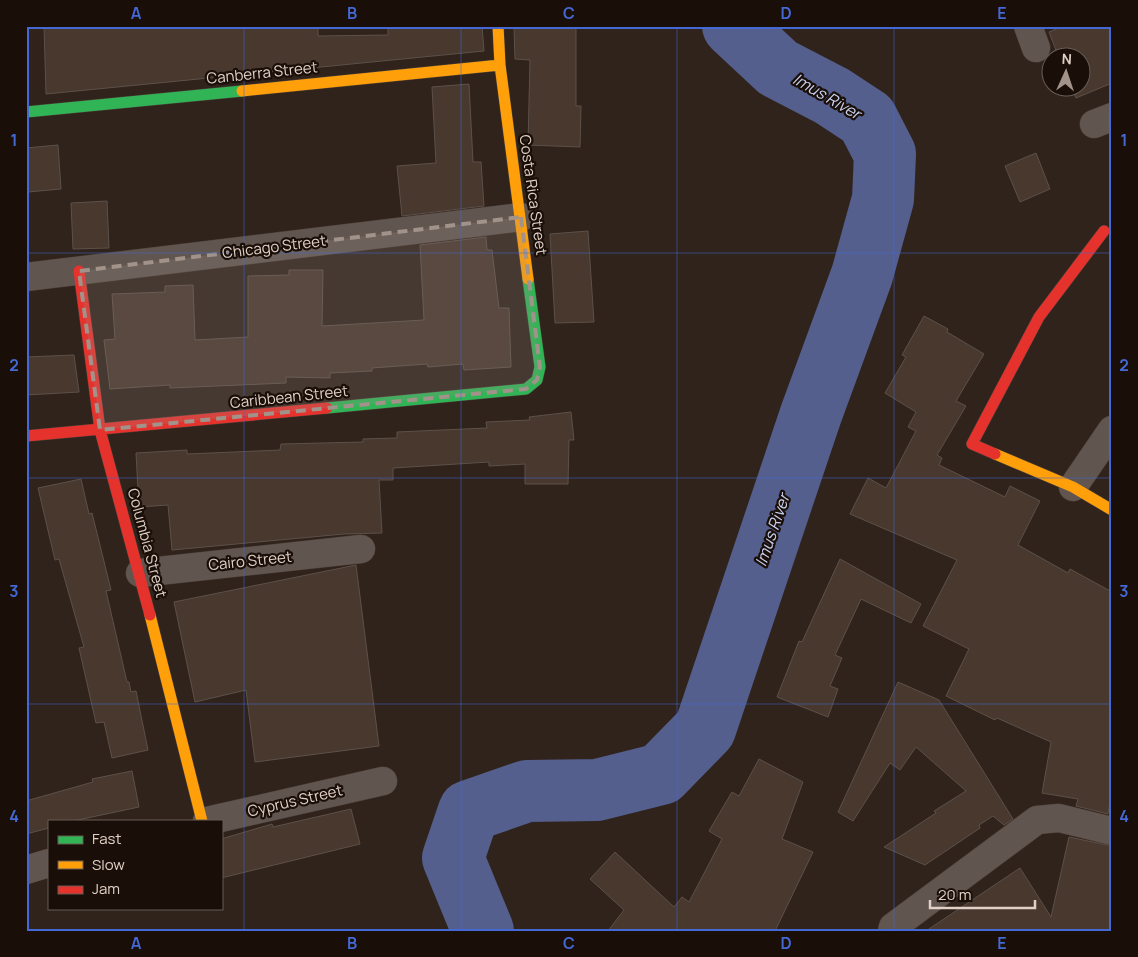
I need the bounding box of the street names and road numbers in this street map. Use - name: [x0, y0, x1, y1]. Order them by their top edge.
- street label: Canberra Street: [205, 56, 319, 89]
- street label: Costa Rica Street: [515, 133, 552, 256]
- street label: Chicago Street: [221, 230, 327, 263]
- street label: Caribbean Street: [229, 380, 349, 413]
- street label: Columbia Street: [123, 486, 172, 600]
- street label: Cairo Street: [207, 546, 293, 575]
- street label: Cyprus Street: [245, 779, 344, 822]

